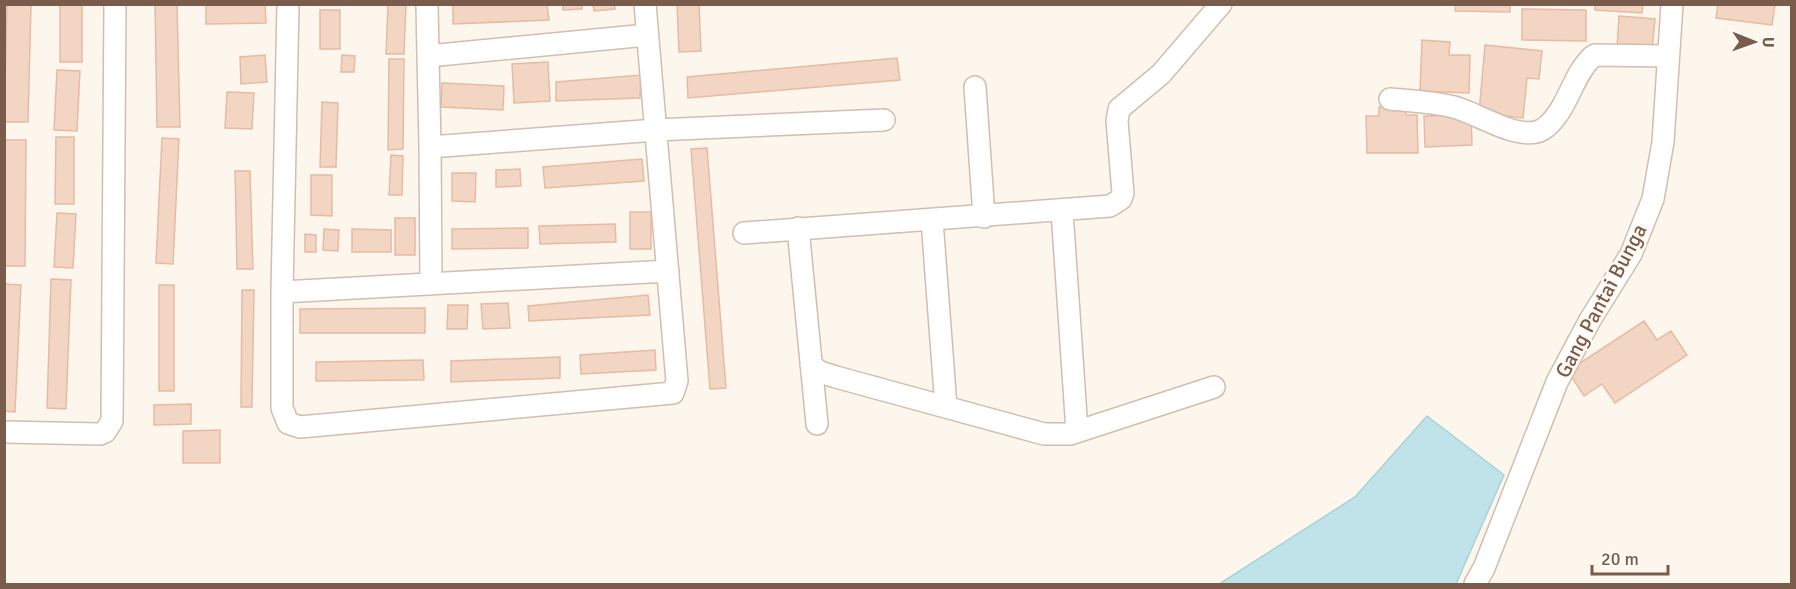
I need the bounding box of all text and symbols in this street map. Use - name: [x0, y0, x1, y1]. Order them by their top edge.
- north arrow: [1724, 12, 1784, 72]
- text: U: [1758, 37, 1778, 48]
- street label: Gang Pantai Bunga: [1549, 220, 1653, 382]
- scale bar: [1592, 538, 1668, 576]
- text: 20 m: [1601, 548, 1639, 570]

